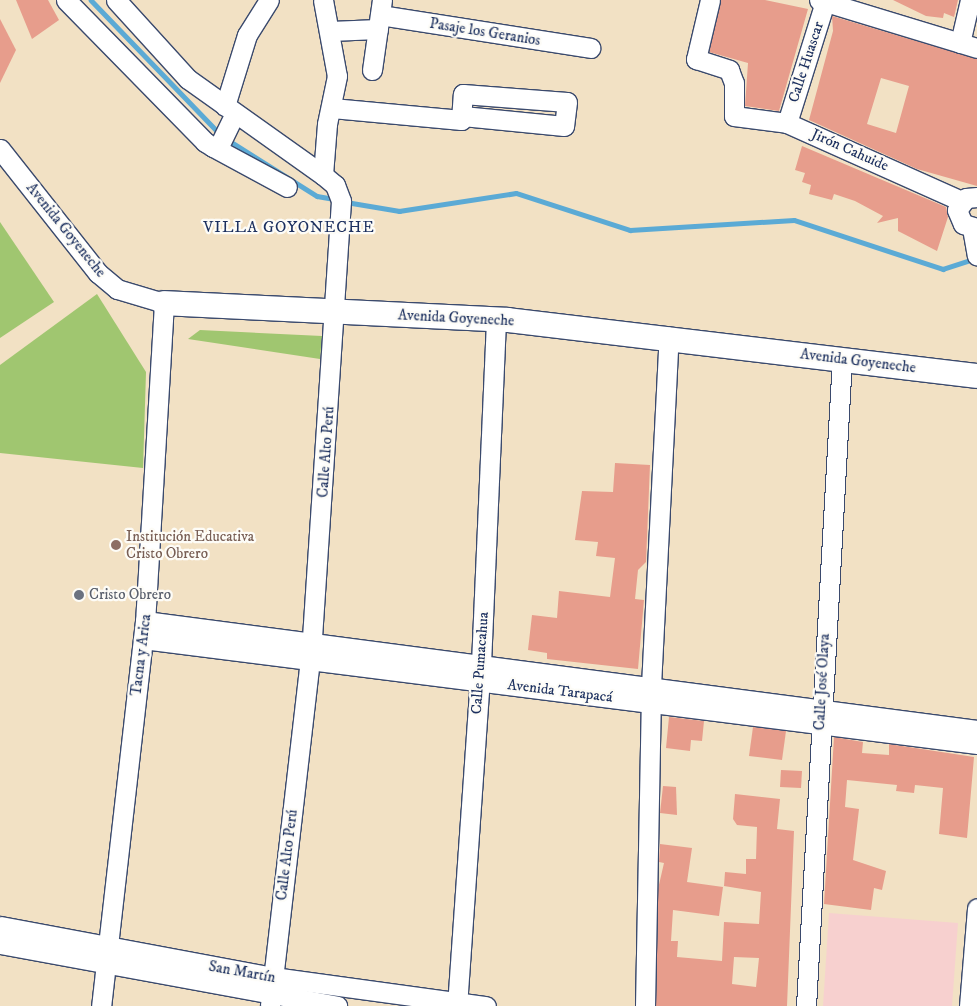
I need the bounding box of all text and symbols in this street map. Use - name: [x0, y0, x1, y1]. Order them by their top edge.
- street label: Pasaje los Geranios: [428, 14, 542, 50]
- street label: Calle Huascar: [784, 19, 828, 105]
- street label: Jirón Cahuide: [809, 125, 891, 175]
- street label: Avenida Goyeneche: [22, 179, 110, 281]
- district label: VILLA GOYONECHE: [201, 217, 377, 237]
- street label: Avenida Goyeneche: [397, 306, 515, 330]
- street label: Avenida Goyeneche: [799, 345, 917, 377]
- street label: Calle Alto Perú: [314, 406, 338, 498]
- place label: Institución Educativa Cristo Obrero: [126, 527, 254, 562]
- marker: Institución Educativa Cristo Obrero: [110, 539, 122, 551]
- place label: Cristo Obrero: [89, 586, 171, 604]
- marker: Cristo Obrero: [73, 589, 85, 601]
- street label: Calle Pumacahua: [467, 611, 493, 715]
- street label: Tacna y Arica: [127, 613, 155, 697]
- street label: Calle José Olaya: [810, 633, 834, 731]
- street label: Avenida Tarapacá: [506, 676, 614, 706]
- street label: Calle Alto Perú: [272, 808, 302, 902]
- street label: San Martín: [207, 957, 277, 987]

